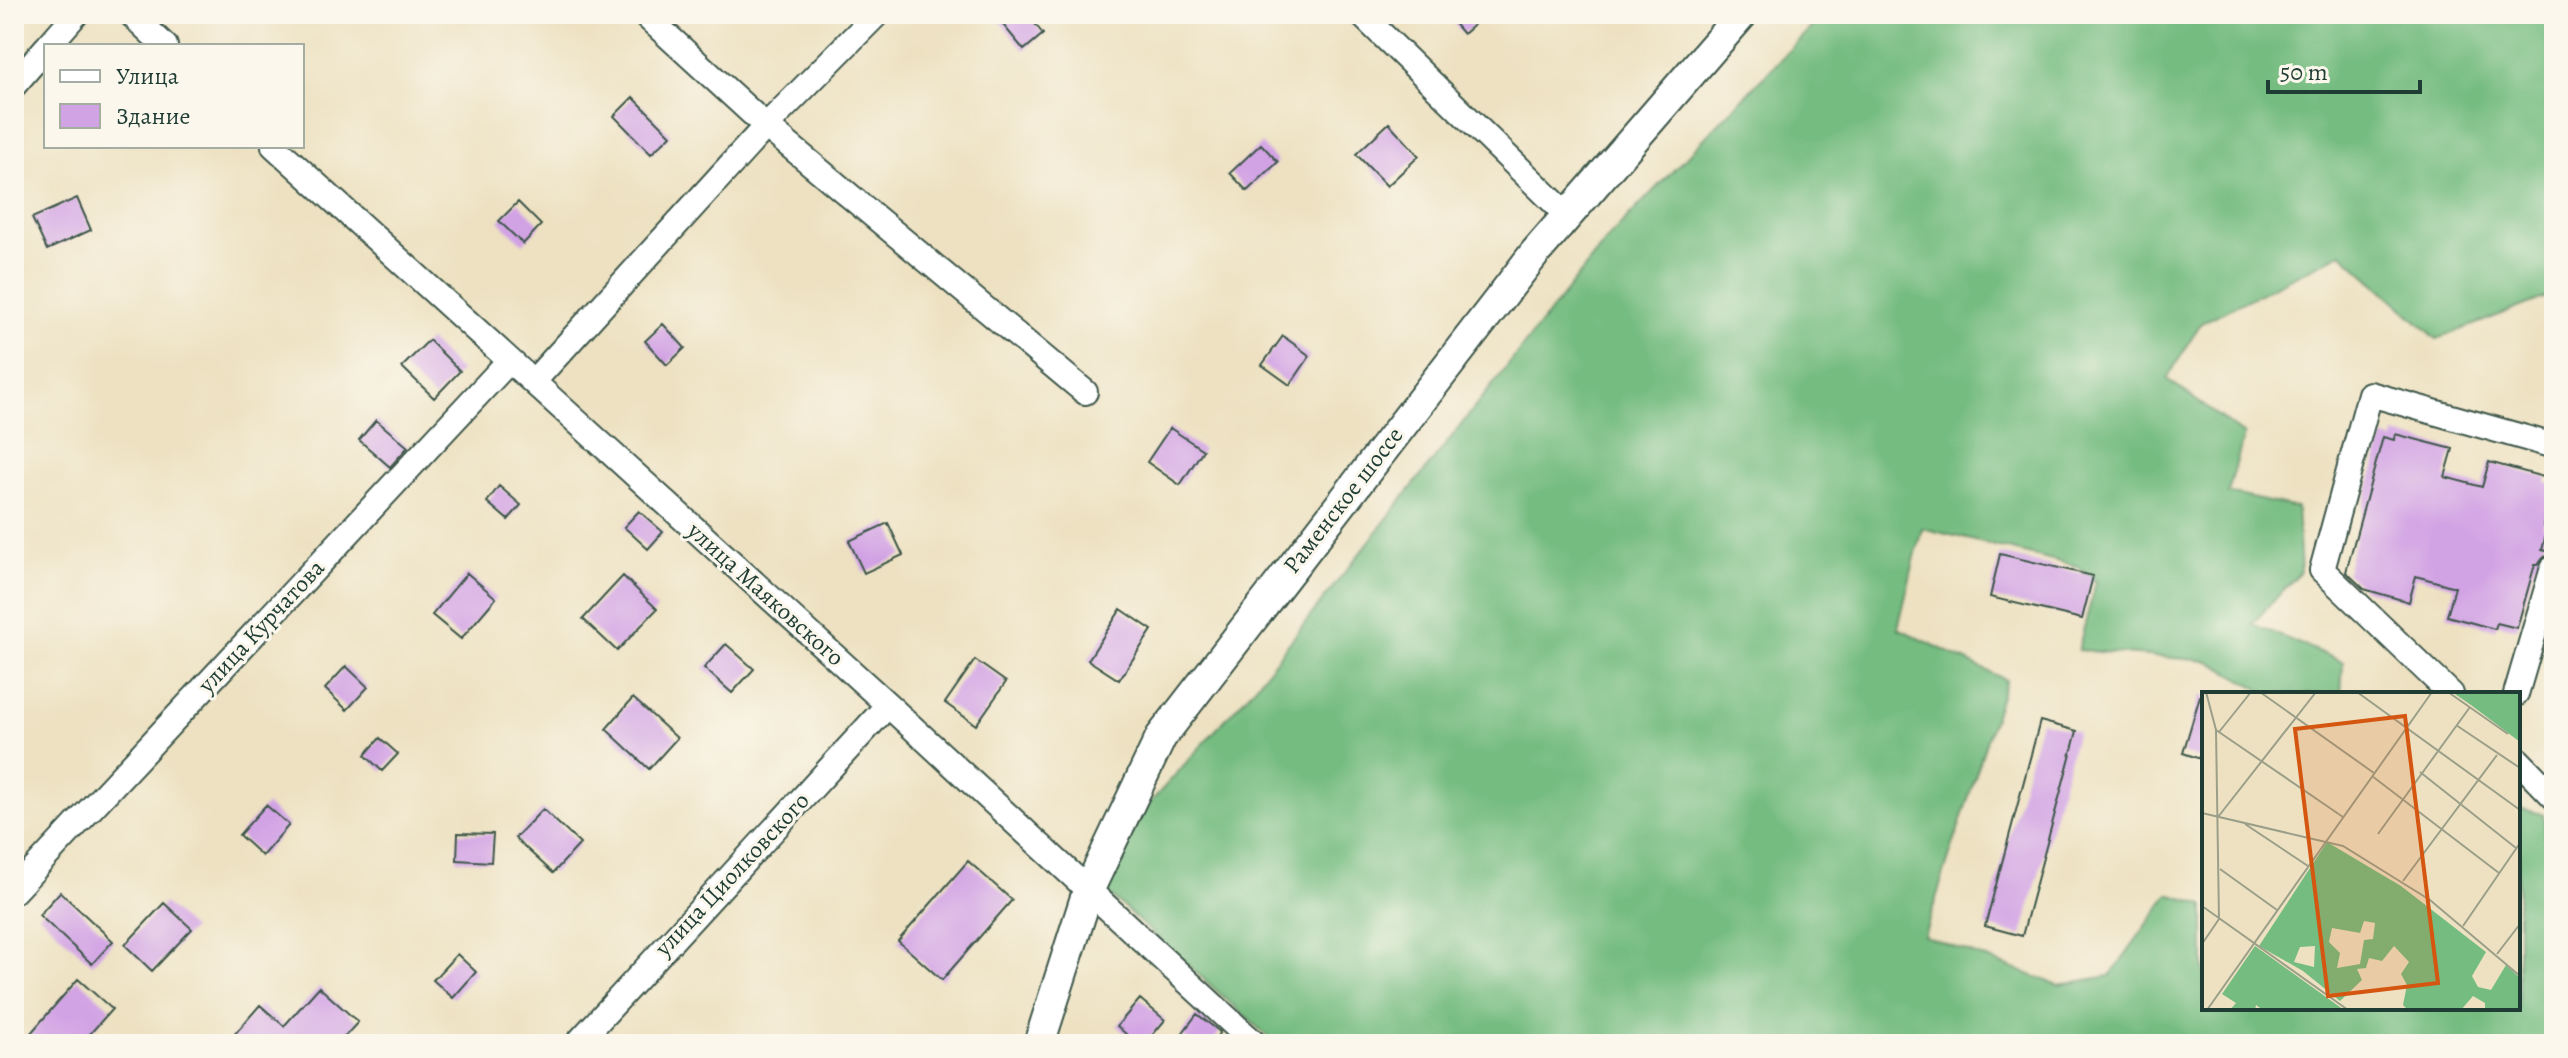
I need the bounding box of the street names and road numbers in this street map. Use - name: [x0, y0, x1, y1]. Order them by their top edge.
- street label: Раменское шоссе: [1276, 420, 1410, 580]
- street label: улица Маяковского: [680, 514, 851, 673]
- street label: улица Курчатова: [190, 552, 331, 701]
- street label: улица Циолковского: [647, 785, 816, 964]

